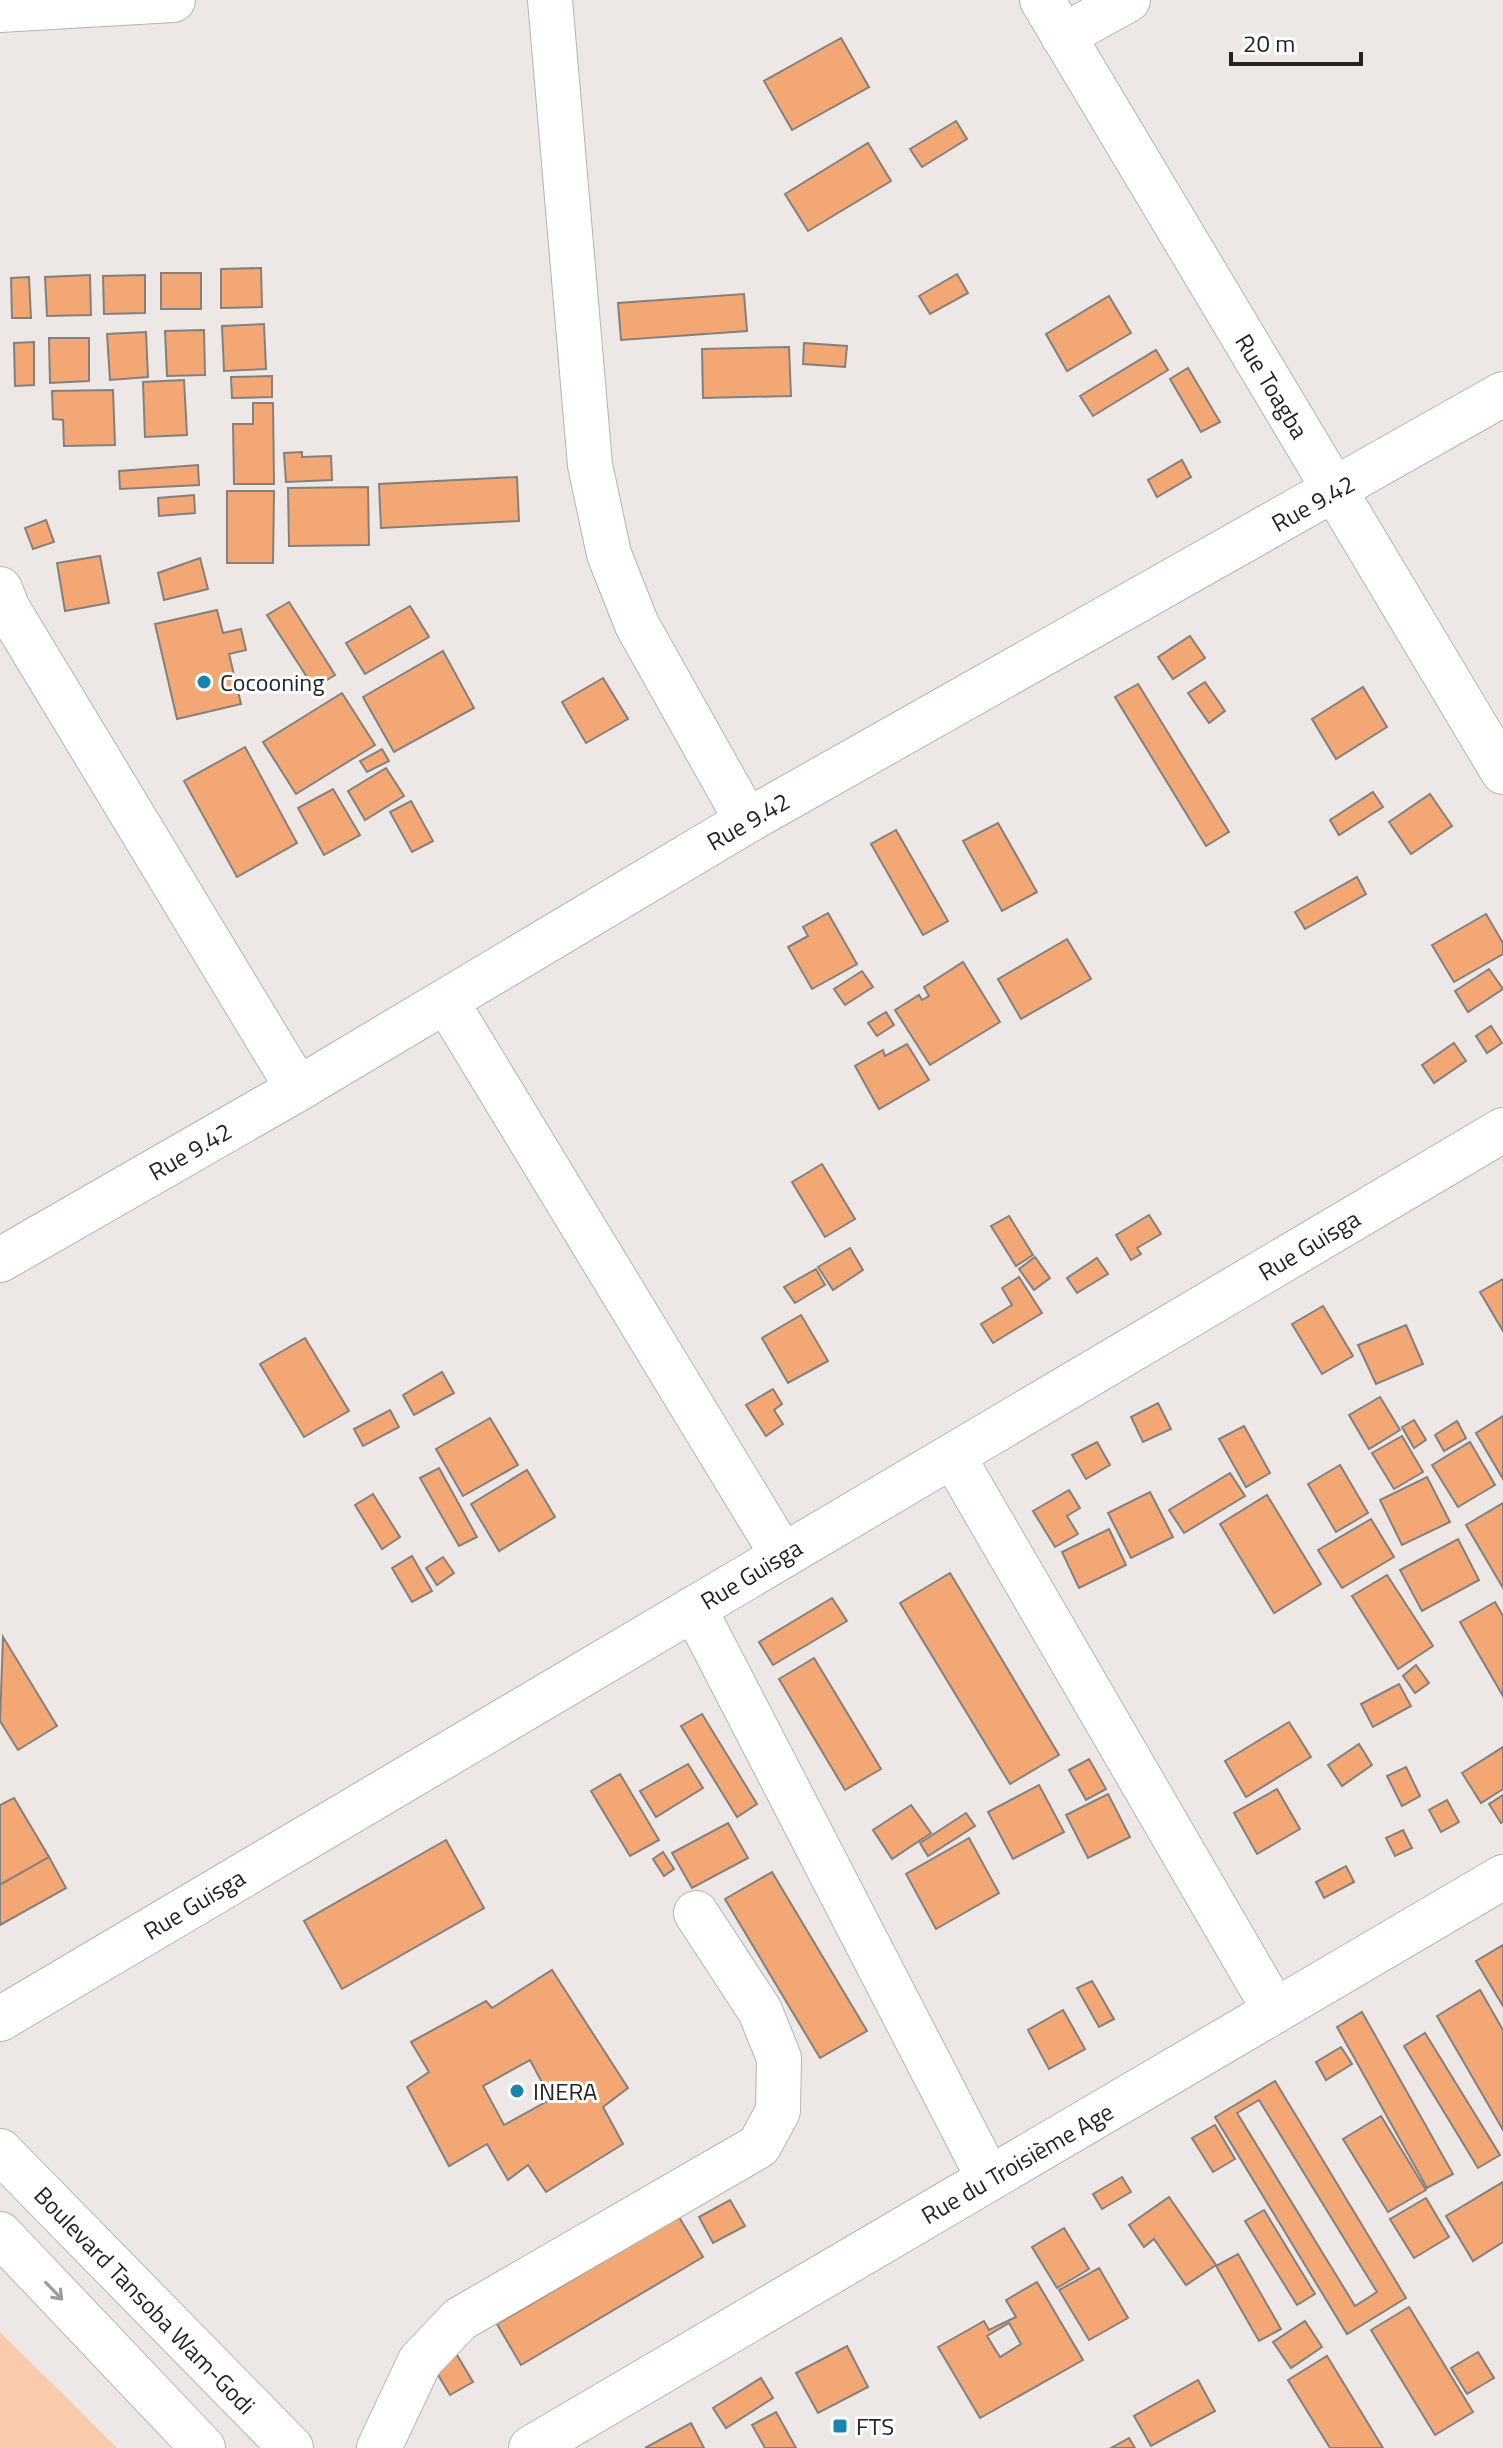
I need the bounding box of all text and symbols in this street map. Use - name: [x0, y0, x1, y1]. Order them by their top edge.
- scale bar: [1231, 16, 1361, 66]
- text: 20 m: [1243, 25, 1295, 61]
- street label: Rue Toagba: [1226, 327, 1318, 445]
- street label: Rue 9.42: [1265, 465, 1361, 541]
- place label: Cocooning: [220, 664, 325, 700]
- marker: Cocooning: [195, 673, 213, 691]
- street label: Rue 9.42: [700, 783, 796, 859]
- street label: Rue 9.42: [142, 1113, 238, 1189]
- street label: Rue Guisga: [1251, 1200, 1367, 1290]
- street label: Rue Guisga: [693, 1529, 809, 1619]
- street label: Rue Guisga: [136, 1859, 252, 1949]
- place label: INERA: [533, 2073, 597, 2109]
- marker: INERA: [508, 2082, 526, 2100]
- street label: Rue du Troisième Age: [914, 2093, 1120, 2233]
- street label: Boulevard Tansoba Wam-Godi: [26, 2178, 264, 2422]
- one-way arrow: [44, 2281, 63, 2301]
- place label: FTS: [856, 2408, 894, 2444]
- marker: FTS: [831, 2417, 849, 2435]

